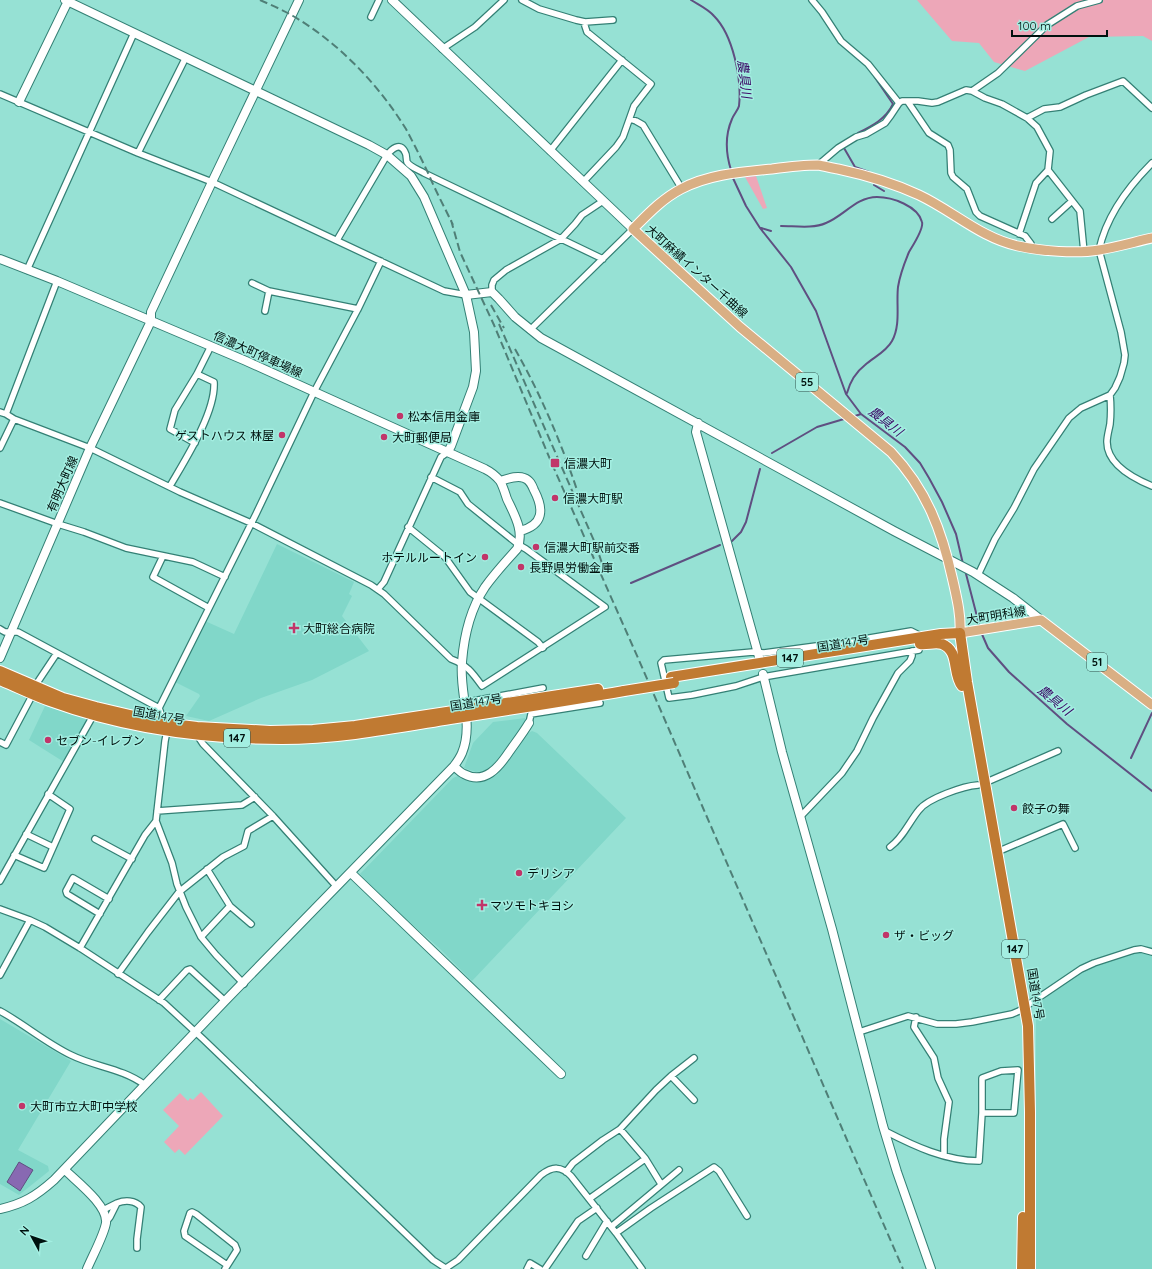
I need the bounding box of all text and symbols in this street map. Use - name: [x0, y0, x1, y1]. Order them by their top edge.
- scale bar: [1012, 12, 1107, 38]
- text: 100 m: [1018, 18, 1051, 33]
- water label: 農具川: [735, 59, 756, 101]
- street label: 大町麻績インター千曲線: [643, 221, 751, 321]
- street label: 信濃大町停車場線: [211, 328, 305, 380]
- road number: 55: [796, 373, 818, 391]
- water label: 農具川: [866, 403, 908, 441]
- place label: 松本信用金庫: [408, 409, 480, 424]
- marker: 松本信用金庫: [395, 411, 405, 421]
- place label: ゲストハウス 林屋: [175, 428, 274, 443]
- marker: ゲストハウス 林屋: [277, 430, 287, 440]
- place label: 大町郵便局: [392, 430, 452, 445]
- marker: 大町郵便局: [379, 432, 389, 442]
- street label: 有明大町線: [43, 453, 81, 515]
- place label: 信濃大町: [564, 456, 612, 471]
- marker: 信濃大町: [549, 457, 561, 469]
- place label: 信濃大町駅: [563, 491, 623, 506]
- marker: 信濃大町駅: [550, 493, 560, 503]
- place label: 信濃大町駅前交番: [544, 540, 640, 555]
- marker: 信濃大町駅前交番: [531, 542, 541, 552]
- place label: ホテルルートイン: [381, 550, 477, 565]
- marker: ホテルルートイン: [480, 552, 490, 562]
- place label: 長野県労働金庫: [529, 560, 613, 575]
- marker: 長野県労働金庫: [516, 562, 526, 572]
- street label: 大町明科線: [965, 603, 1027, 627]
- place label: 大町総合病院: [303, 621, 375, 636]
- marker: 大町総合病院: [288, 622, 300, 634]
- street label: 国道147号: [816, 631, 870, 655]
- road number: 147: [777, 649, 803, 667]
- road number: 51: [1087, 653, 1107, 671]
- water label: 農具川: [1035, 682, 1077, 720]
- street label: 国道147号: [449, 690, 503, 714]
- street label: 国道147号: [132, 703, 186, 727]
- road number: 147: [224, 729, 250, 747]
- place label: セブン-イレブン: [56, 733, 145, 748]
- marker: セブン-イレブン: [43, 735, 53, 745]
- place label: 餃子の舞: [1022, 801, 1070, 816]
- marker: 餃子の舞: [1009, 803, 1019, 813]
- place label: デリシア: [527, 866, 575, 881]
- marker: デリシア: [514, 868, 524, 878]
- place label: マツモトキヨシ: [490, 898, 574, 913]
- marker: マツモトキヨシ: [477, 900, 487, 910]
- place label: ザ・ビッグ: [894, 928, 954, 943]
- marker: ザ・ビッグ: [881, 930, 891, 940]
- road number: 147: [1002, 940, 1028, 958]
- street label: 国道147号: [1024, 967, 1048, 1021]
- place label: 大町市立大町中学校: [30, 1099, 138, 1114]
- marker: 大町市立大町中学校: [17, 1101, 27, 1111]
- north arrow: [12, 1217, 52, 1257]
- text: N: [16, 1223, 32, 1238]

